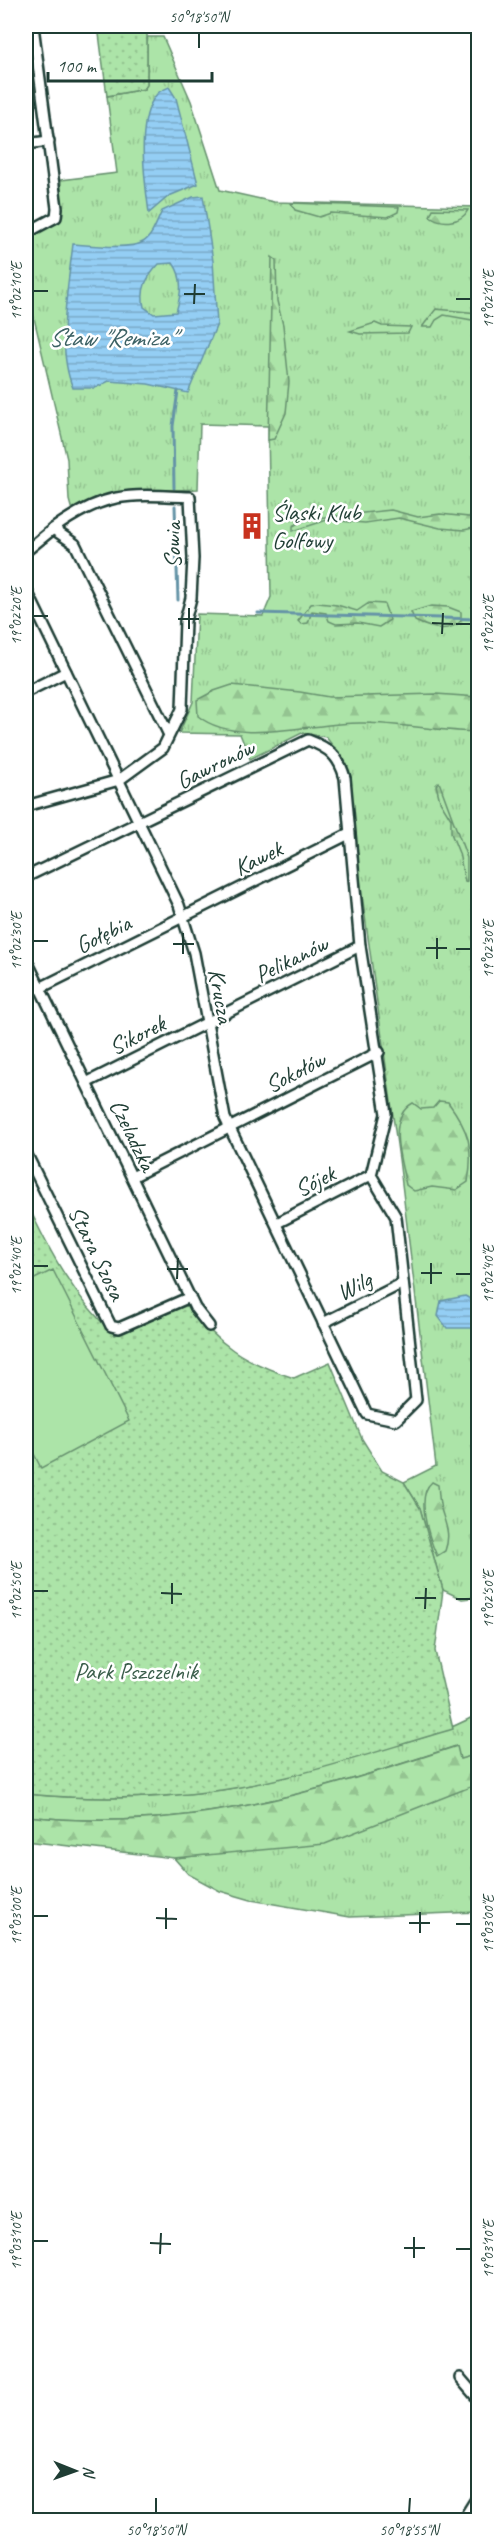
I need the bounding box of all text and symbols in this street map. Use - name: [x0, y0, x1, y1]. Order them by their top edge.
- text: 50°18'50"N: [169, 8, 232, 27]
- scale bar: [48, 45, 212, 83]
- text: 100 m: [57, 55, 98, 77]
- text: 19°02'10"E: [7, 260, 26, 320]
- text: 19°02'10"E: [479, 268, 498, 328]
- water label: Staw "Remiza": [48, 321, 183, 354]
- place label: Śląski Klub Golfowy: [272, 497, 362, 555]
- building icon: Śląski Klub Golfowy: [237, 511, 267, 541]
- street label: Sowia: [157, 520, 187, 568]
- text: 19°02'20"E: [7, 585, 26, 645]
- text: 19°02'20"E: [479, 593, 498, 653]
- street label: Gawronów: [171, 732, 260, 796]
- street label: Kawek: [229, 833, 289, 882]
- street label: Gołębia: [70, 907, 137, 960]
- text: 19°02'30"E: [7, 910, 26, 970]
- text: 19°02'30"E: [479, 918, 498, 978]
- street label: Pelikanów: [250, 928, 334, 989]
- street label: Krucza: [201, 966, 241, 1027]
- street label: Sikorek: [104, 1007, 172, 1062]
- street label: Sokołów: [260, 1044, 331, 1100]
- street label: Czeladzka: [103, 1094, 164, 1178]
- street label: Sójek: [290, 1157, 342, 1204]
- street label: Stara Szosa: [61, 1201, 133, 1306]
- text: 19°02'40"E: [7, 1235, 26, 1295]
- text: 19°02'40"E: [479, 1243, 498, 1303]
- street label: Wilg: [332, 1264, 379, 1307]
- text: 19°02'50"E: [7, 1560, 26, 1620]
- text: 19°02'50"E: [479, 1568, 498, 1628]
- park label: Park Pszczelnik: [75, 1656, 200, 1686]
- text: 19°03'00"E: [7, 1885, 26, 1945]
- text: 19°03'00"E: [479, 1893, 498, 1953]
- text: 19°03'10"E: [7, 2210, 26, 2270]
- text: 19°03'10"E: [479, 2218, 498, 2278]
- north arrow: [45, 2441, 105, 2501]
- text: N: [79, 2466, 99, 2479]
- text: 50°18'50"N: [126, 2521, 189, 2540]
- text: 50°18'55"N: [379, 2521, 442, 2540]

